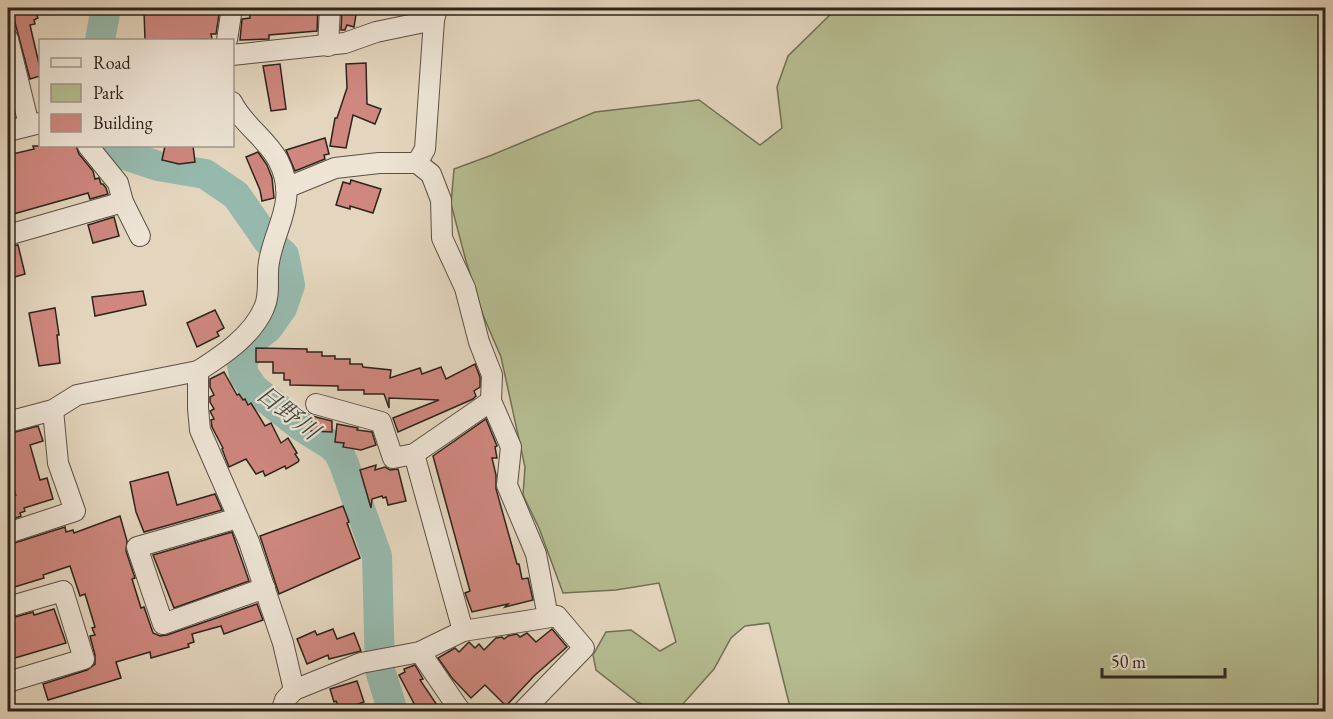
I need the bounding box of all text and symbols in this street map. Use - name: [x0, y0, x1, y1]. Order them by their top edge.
- legend: [39, 39, 234, 147]
- text: Road: [93, 51, 132, 74]
- text: Park: [93, 81, 124, 104]
- text: Building: [93, 111, 153, 134]
- water label: 日野川: [250, 378, 328, 448]
- scale bar: [1102, 641, 1225, 679]
- text: 50 m: [1111, 650, 1146, 673]

